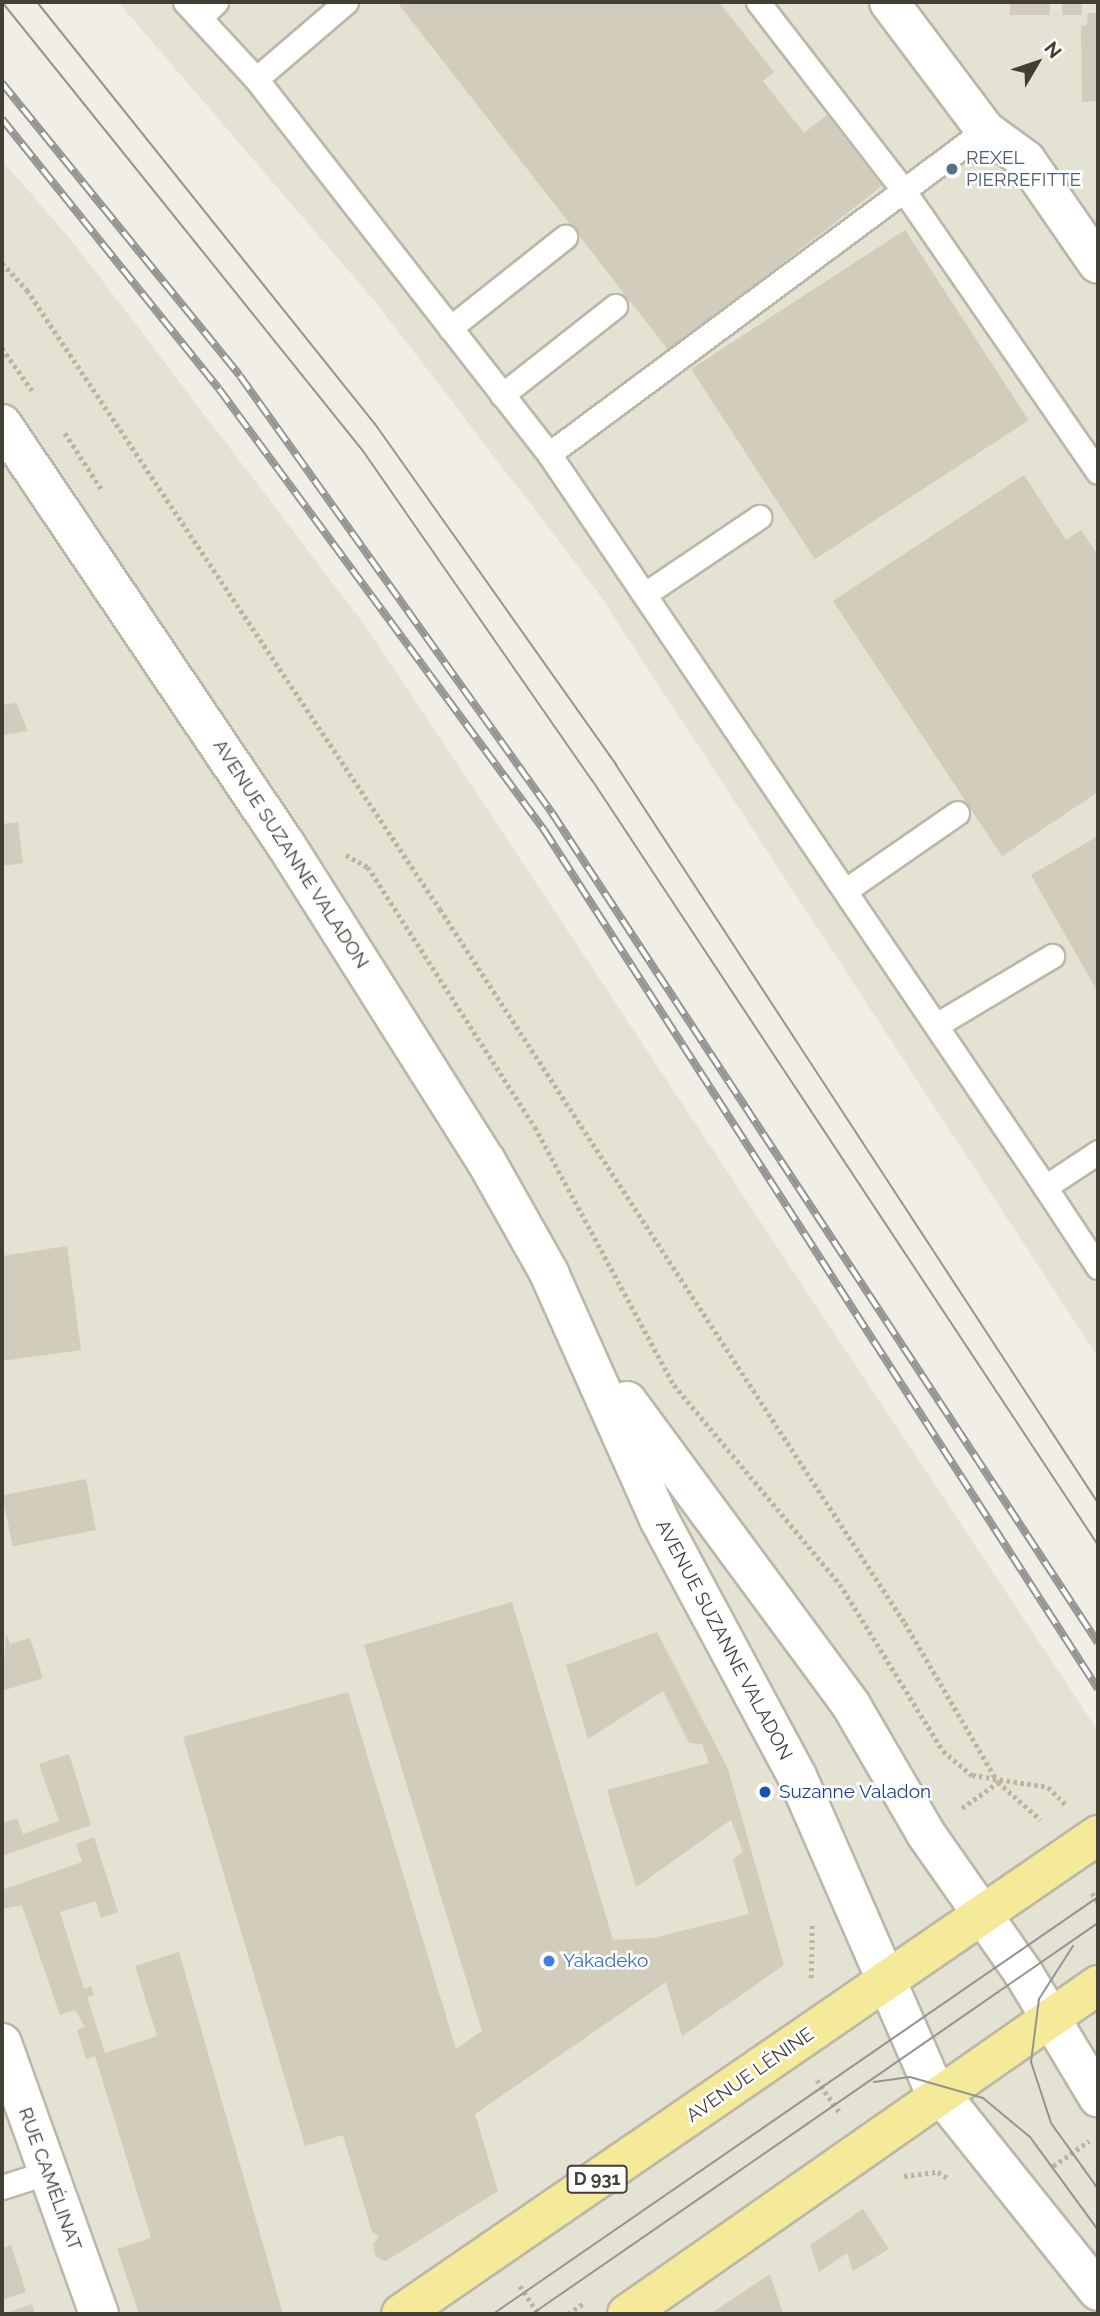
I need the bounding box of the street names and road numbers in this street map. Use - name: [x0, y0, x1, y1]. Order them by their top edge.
- street label: AVENUE SUZANNE VALADON: [208, 735, 374, 973]
- street label: AVENUE SUZANNE VALADON: [651, 1516, 797, 1764]
- street label: AVENUE LÉNINE: [682, 2023, 818, 2127]
- street label: RUE CAMÉLINAT: [14, 2104, 86, 2254]
- road number: D 931: [566, 2164, 628, 2194]

